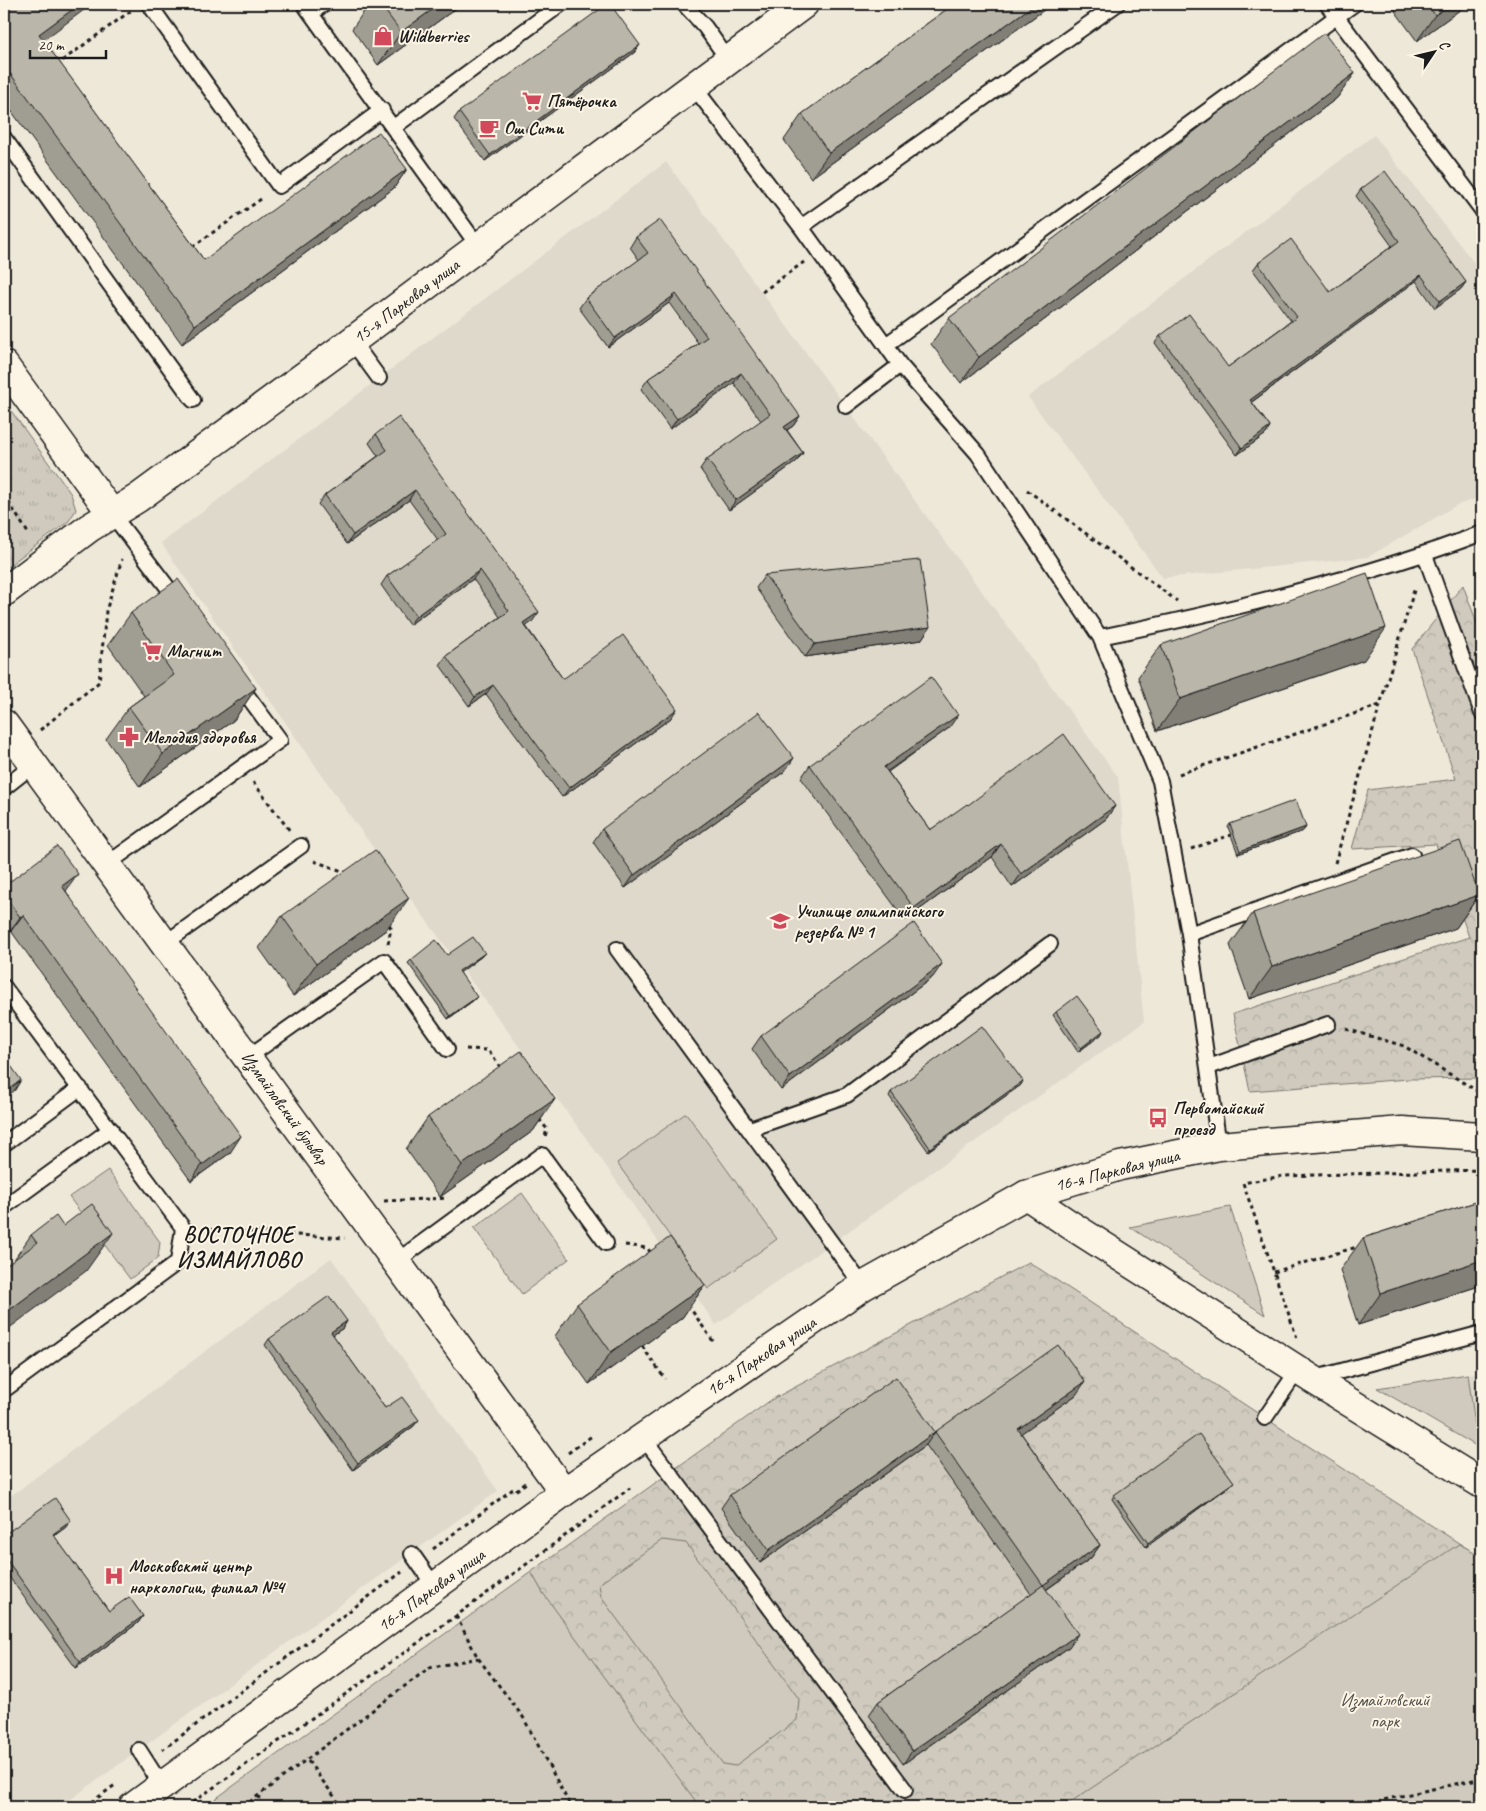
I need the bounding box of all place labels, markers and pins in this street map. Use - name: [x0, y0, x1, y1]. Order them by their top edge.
- shop icon: Wildberries: [372, 25, 394, 47]
- place label: Wildberries: [398, 25, 470, 47]
- supermarket icon: Пятёрочка: [521, 90, 543, 112]
- place label: Пятёрочка: [547, 90, 617, 112]
- cafe icon: Ош Сити: [478, 117, 500, 139]
- place label: Ош Сити: [504, 117, 565, 139]
- supermarket icon: Магнит: [141, 640, 163, 662]
- place label: Магнит: [167, 640, 222, 662]
- pharmacy icon: Мелодия здоровья: [118, 726, 140, 748]
- place label: Мелодия здоровья: [144, 726, 257, 748]
- place label: Училище олимпийского резерва № 1: [795, 900, 945, 944]
- school or university icon: Училище олимпийского резерва № 1: [769, 910, 791, 932]
- place label: Первомайский проезд: [1173, 1097, 1265, 1140]
- bus stop icon: Первомайский проезд: [1147, 1107, 1169, 1129]
- place label: Московскмй центр наркологии, филиал №4: [129, 1555, 286, 1598]
- hospital icon: Московскмй центр наркологии, филиал №4: [103, 1565, 125, 1587]

